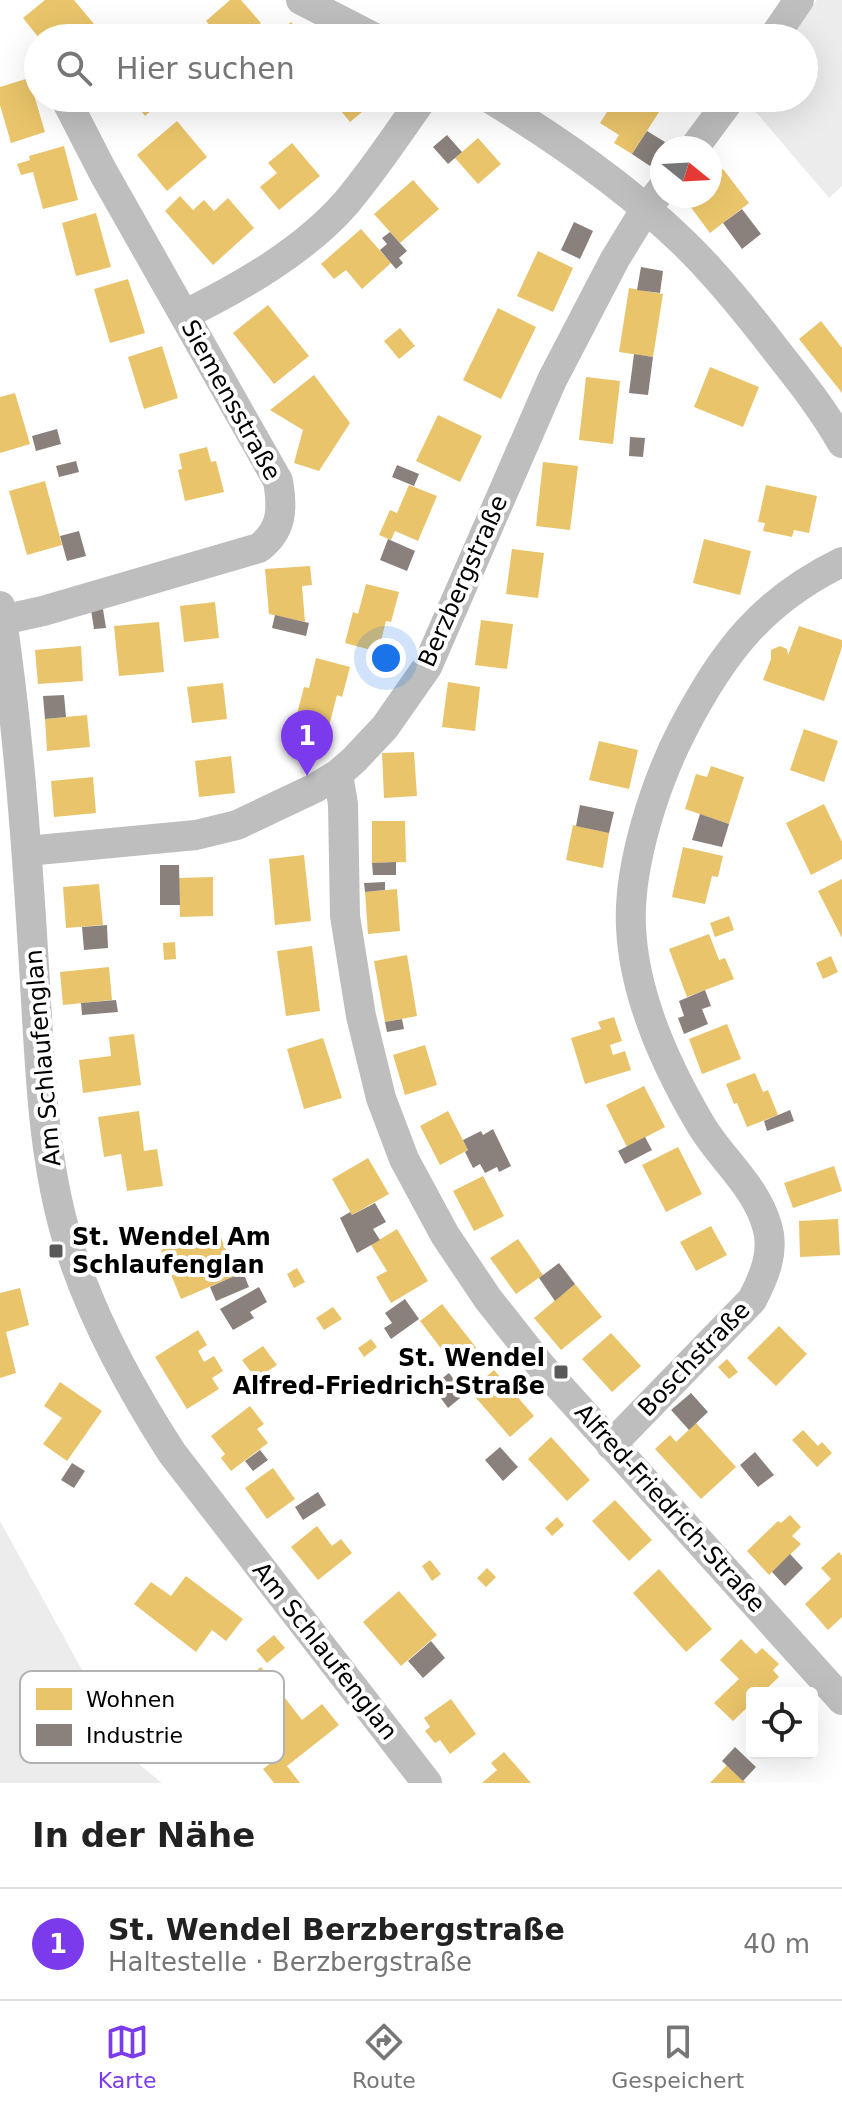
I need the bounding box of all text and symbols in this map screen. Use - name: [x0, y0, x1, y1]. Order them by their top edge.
- search box: [24, 24, 818, 112]
- icon: search: [52, 46, 96, 90]
- text: Hier suchen: [116, 51, 295, 86]
- north arrow: [650, 136, 722, 208]
- street label: Siemensstraße: [175, 315, 287, 485]
- street label: Berzbergstraße: [413, 491, 513, 671]
- your location: [366, 638, 406, 678]
- pin: 1: [281, 710, 333, 776]
- street label: Am Schlaufenglan: [20, 948, 66, 1168]
- place label: St. Wendel Am Schlaufenglan: [72, 1223, 271, 1279]
- marker: St. Wendel Am Schlaufenglan: [47, 1242, 65, 1260]
- street label: Boschstraße: [632, 1296, 756, 1422]
- place label: St. Wendel Alfred-Friedrich-Straße: [232, 1344, 545, 1400]
- marker: St. Wendel Alfred-Friedrich-Straße: [552, 1363, 570, 1381]
- street label: Alfred-Friedrich-Straße: [569, 1398, 771, 1618]
- street label: Am Schlaufenglan: [247, 1557, 403, 1745]
- legend: [20, 1671, 284, 1763]
- text: Wohnen: [86, 1687, 175, 1712]
- map controls: [746, 1687, 818, 1759]
- button: locate: [746, 1687, 818, 1759]
- text: Industrie: [86, 1723, 183, 1748]
- text: In der Nähe: [32, 1815, 255, 1855]
- text: St. Wendel Berzbergstraße: [108, 1912, 565, 1947]
- text: 1: [49, 1929, 67, 1959]
- text: 40 m: [743, 1929, 810, 1959]
- text: Haltestelle · Berzbergstraße: [108, 1947, 472, 1977]
- tab: Karte: [98, 2020, 156, 2093]
- tab: Route: [352, 2020, 416, 2093]
- tab: Gespeichert: [611, 2020, 744, 2093]

